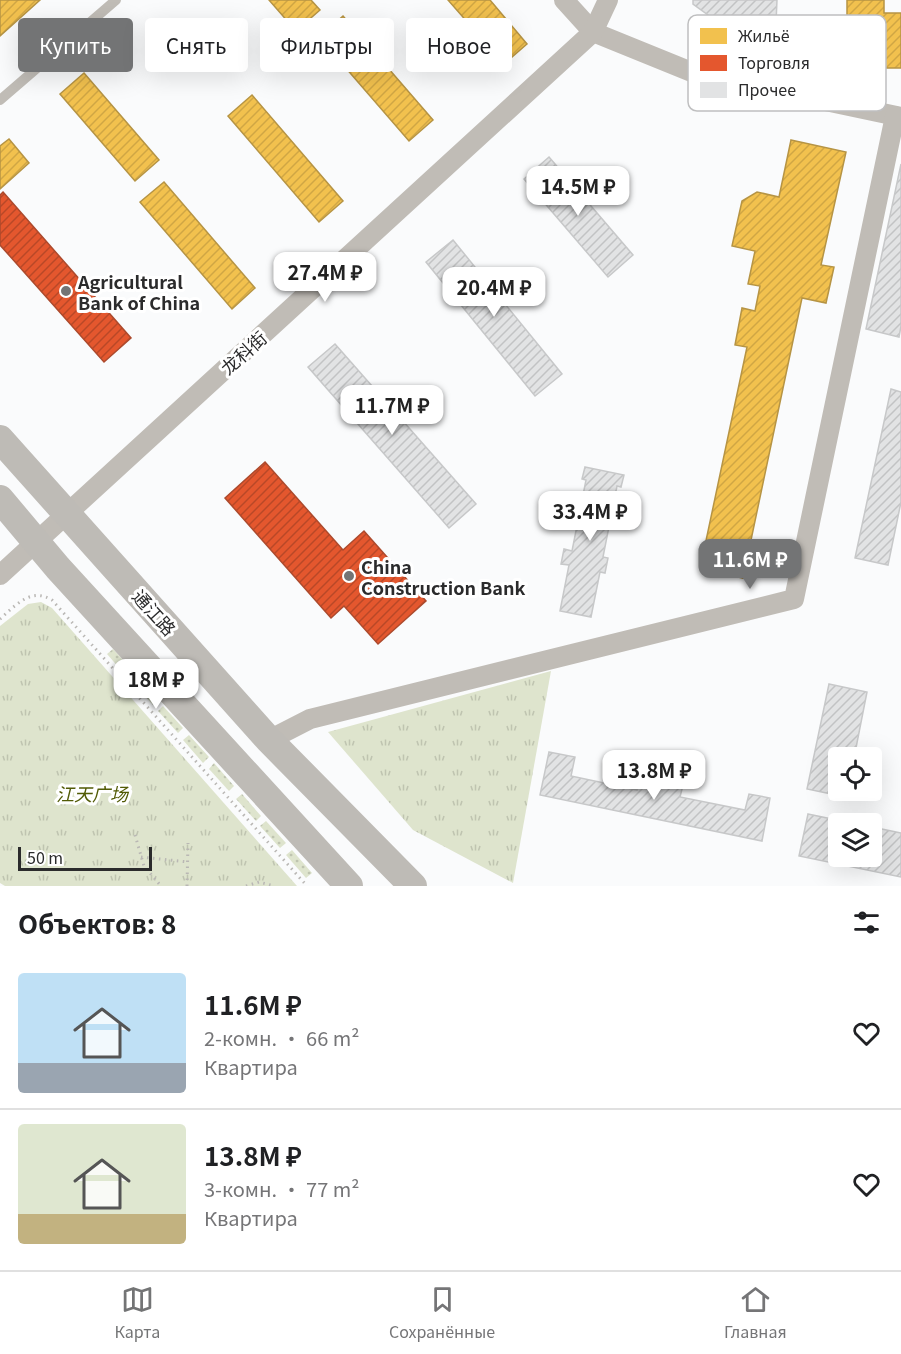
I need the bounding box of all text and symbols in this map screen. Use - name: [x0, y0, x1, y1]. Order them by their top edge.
- legend: [688, 15, 886, 111]
- chip: Купить: [18, 18, 133, 72]
- chip: Снять: [145, 18, 248, 72]
- chip: Фильтры: [260, 18, 394, 72]
- chip: Новое: [406, 18, 512, 72]
- text: Жильё: [738, 23, 790, 47]
- text: Торговля: [738, 50, 810, 74]
- text: Прочее: [738, 77, 796, 101]
- pin: 14.5M ₽: [523, 166, 633, 217]
- text: 14.5M ₽: [540, 171, 616, 200]
- pin: 27.4M ₽: [270, 252, 380, 303]
- text: 27.4M ₽: [287, 257, 363, 286]
- pin: 20.4M ₽: [439, 267, 549, 318]
- place label: Agricultural Bank of China: [77, 268, 200, 315]
- text: 20.4M ₽: [456, 272, 532, 301]
- marker: Agricultural Bank of China: [59, 284, 73, 298]
- street label: 龙科街: [214, 324, 272, 380]
- pin: 11.7M ₽: [337, 385, 447, 436]
- text: 11.7M ₽: [354, 390, 430, 419]
- pin: 33.4M ₽: [535, 491, 645, 542]
- text: 33.4M ₽: [552, 496, 628, 525]
- pin: 11.6M ₽: [695, 539, 805, 590]
- text: 11.6M ₽: [712, 544, 788, 573]
- place label: China Construction Bank: [361, 553, 525, 600]
- marker: China Construction Bank: [342, 569, 356, 583]
- street label: 通江路: [127, 583, 183, 641]
- pin: 18M ₽: [114, 659, 198, 710]
- text: 18M ₽: [128, 664, 184, 693]
- map controls: [828, 747, 882, 867]
- button: locate: [828, 747, 882, 801]
- pin: 13.8M ₽: [599, 750, 709, 801]
- text: 13.8M ₽: [616, 755, 692, 784]
- park label: 江天广场: [56, 780, 130, 806]
- button: layers: [828, 813, 882, 867]
- scale bar: [18, 844, 152, 872]
- text: 50 m: [27, 845, 63, 869]
- text: Объектов: 8: [18, 904, 176, 941]
- icon: filters: [850, 906, 883, 939]
- text: 11.6M ₽: [204, 985, 302, 1022]
- icon: home: [66, 997, 138, 1069]
- icon: heart: [850, 1017, 883, 1050]
- text: 2-комн. · 66 m²: [204, 1023, 360, 1052]
- text: Квартира: [204, 1052, 298, 1081]
- text: 13.8M ₽: [204, 1136, 302, 1173]
- icon: home: [66, 1148, 138, 1220]
- icon: heart: [850, 1168, 883, 1201]
- text: 3-комн. · 77 m²: [204, 1174, 360, 1203]
- text: Квартира: [204, 1203, 298, 1232]
- tab: Карта: [114, 1283, 160, 1343]
- tab: Сохранённые: [389, 1283, 495, 1343]
- tab: Главная: [724, 1283, 787, 1343]

